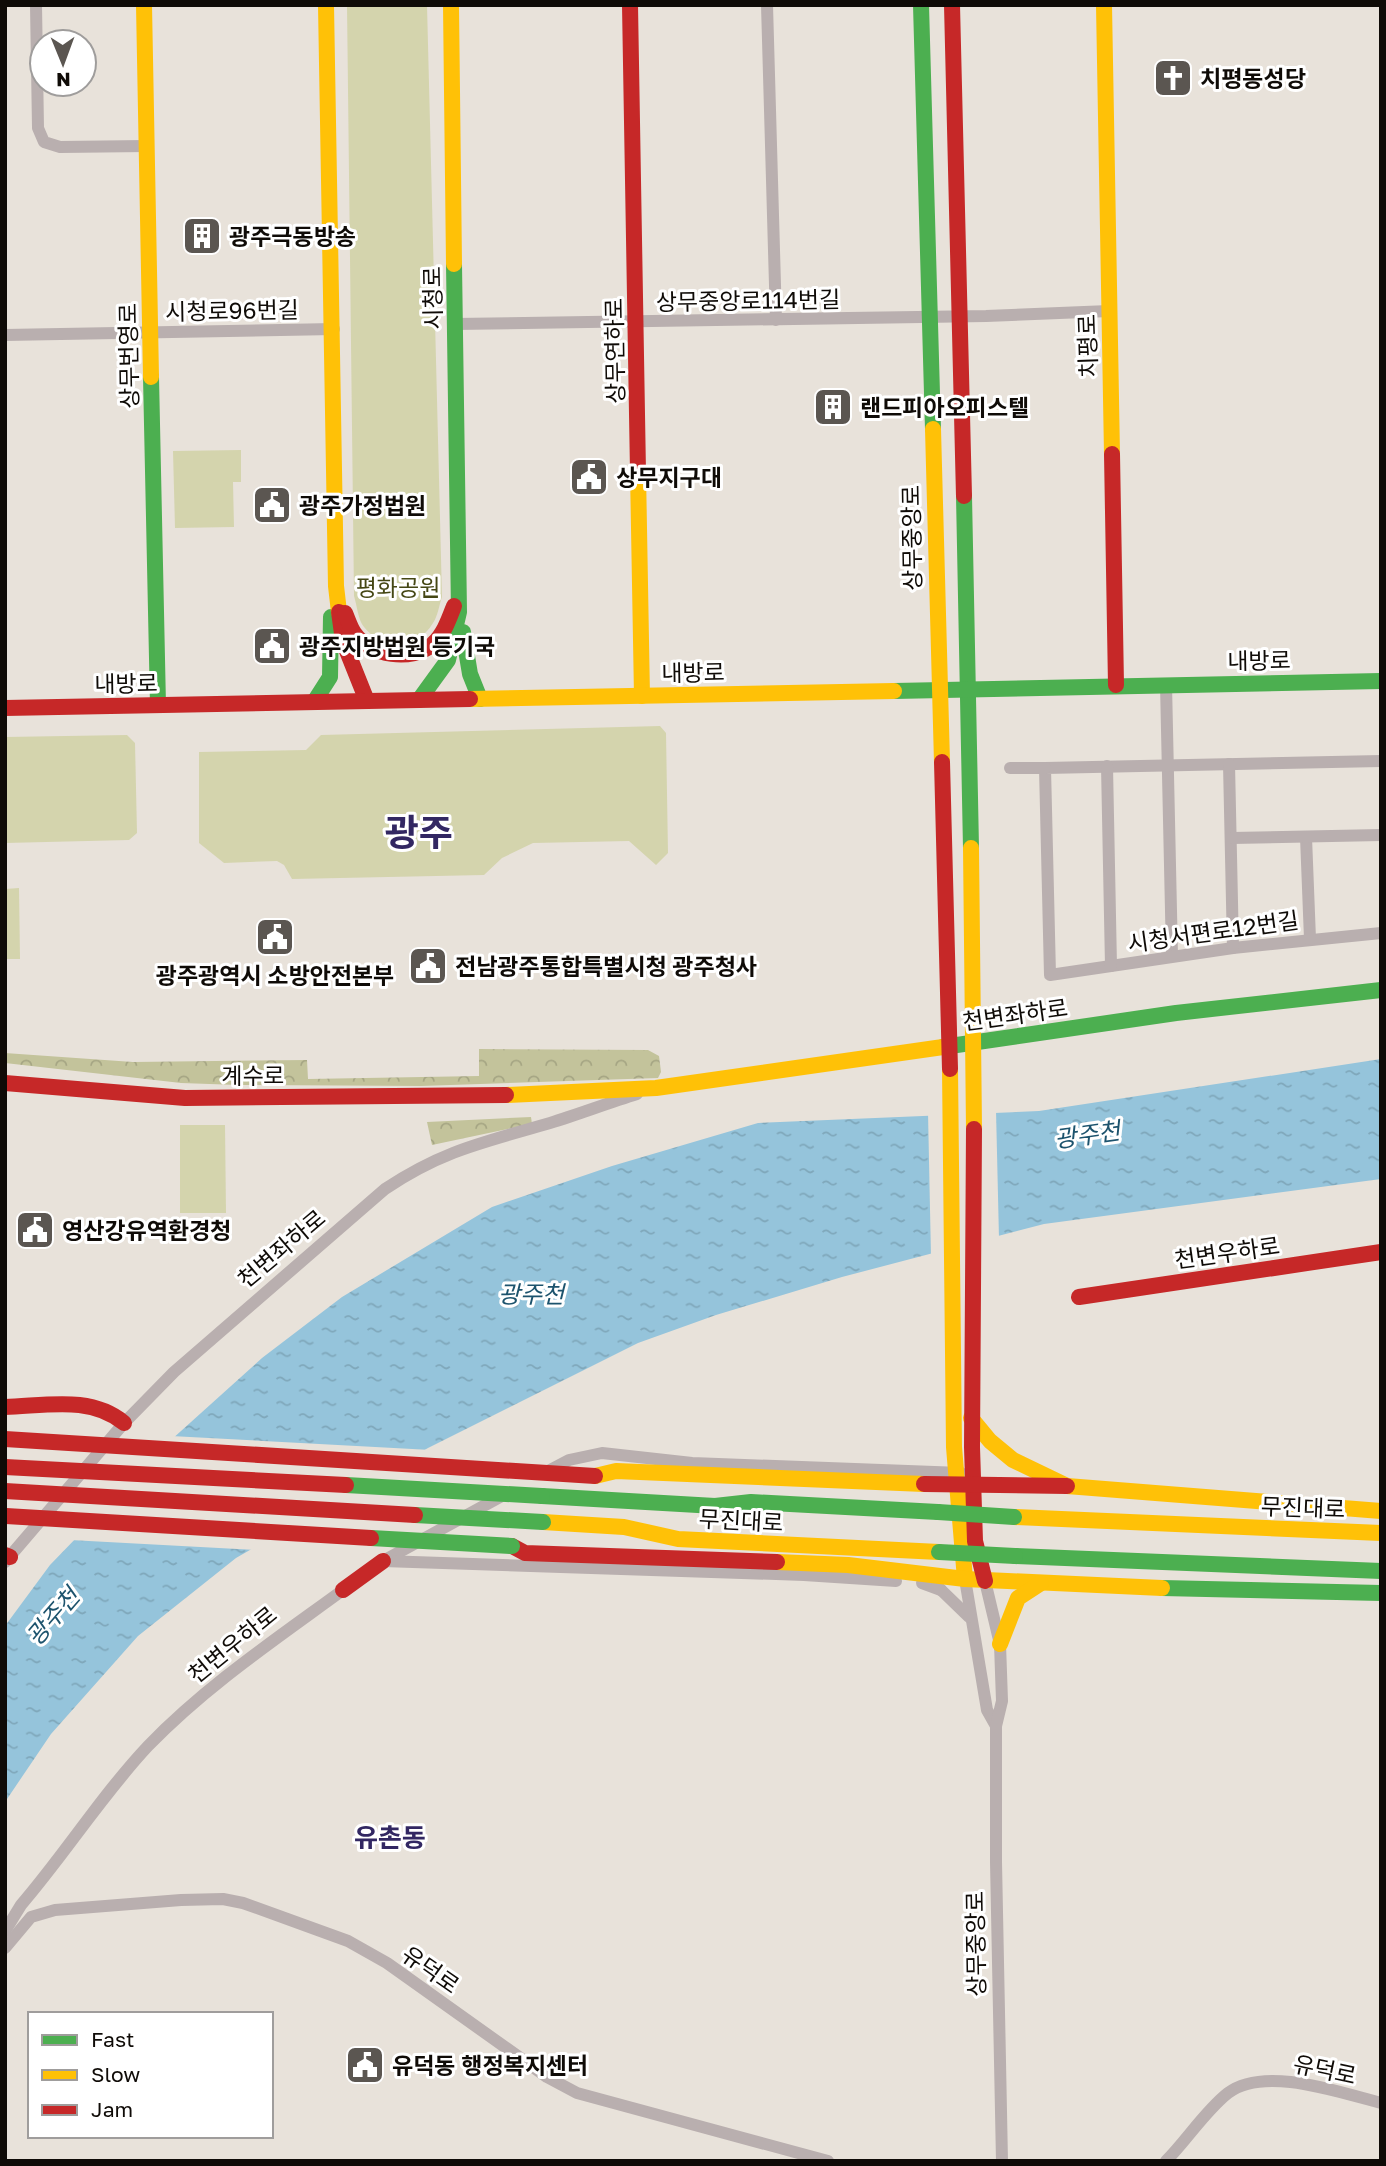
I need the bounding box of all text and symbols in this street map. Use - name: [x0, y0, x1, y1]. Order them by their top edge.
- north arrow: [28, 28, 98, 98]
- church icon: 치평동성당: [1152, 57, 1194, 99]
- place label: 치평동성당: [1200, 64, 1306, 92]
- text: N: [56, 69, 71, 92]
- building icon: 광주극동방송: [181, 215, 223, 257]
- place label: 광주극동방송: [229, 222, 356, 250]
- street label: 시청로: [417, 266, 447, 330]
- street label: 상무중앙로114번길: [656, 284, 840, 316]
- street label: 시청로96번길: [165, 295, 299, 325]
- street label: 상무연하로: [599, 298, 629, 404]
- street label: 상무번영로: [113, 303, 143, 409]
- street label: 치평로: [1072, 314, 1102, 378]
- building icon: 랜드피아오피스텔: [812, 386, 854, 428]
- place label: 랜드피아오피스텔: [860, 393, 1029, 421]
- public building icon: 상무지구대: [568, 456, 610, 498]
- place label: 상무지구대: [616, 463, 722, 491]
- public building icon: 광주가정법원: [251, 484, 293, 526]
- street label: 상무중앙로: [896, 485, 926, 591]
- place label: 광주가정법원: [299, 491, 426, 519]
- park label: 평화공원: [356, 573, 440, 601]
- public building icon: 광주지방법원 등기국: [251, 625, 293, 667]
- place label: 광주지방법원 등기국: [299, 632, 495, 660]
- street label: 내방로: [1227, 645, 1291, 675]
- street label: 내방로: [661, 657, 725, 687]
- street label: 내방로: [94, 668, 158, 698]
- district label: 광주: [385, 810, 453, 854]
- street label: 시청서편로12번길: [1126, 905, 1300, 957]
- public building icon: 광주광역시 소방안전본부: [254, 916, 296, 958]
- public building icon: 전남광주통합특별시청 광주청사: [407, 945, 449, 987]
- place label: 전남광주통합특별시청 광주청사: [455, 952, 757, 980]
- place label: 광주광역시 소방안전본부: [156, 961, 394, 989]
- street label: 천변좌하로: [961, 993, 1069, 1035]
- street label: 계수로: [221, 1061, 285, 1089]
- water label: 광주천: [1052, 1115, 1125, 1153]
- street label: 천변좌하로: [231, 1203, 331, 1293]
- public building icon: 영산강유역환경청: [14, 1209, 56, 1251]
- place label: 영산강유역환경청: [62, 1216, 231, 1244]
- street label: 천변우하로: [1173, 1231, 1281, 1273]
- water label: 광주천: [498, 1279, 567, 1308]
- street label: 무진대로: [1260, 1492, 1346, 1522]
- street label: 무진대로: [698, 1504, 784, 1536]
- water label: 광주천: [19, 1579, 87, 1651]
- street label: 천변우하로: [182, 1600, 282, 1688]
- district label: 유촌동: [354, 1822, 426, 1853]
- street label: 상무중앙로: [960, 1891, 990, 1997]
- street label: 유덕로: [397, 1939, 465, 1999]
- legend: [28, 2012, 273, 2138]
- text: Fast: [91, 2026, 134, 2052]
- public building icon: 유덕동 행정복지센터: [344, 2044, 386, 2086]
- street label: 유덕로: [1291, 2049, 1359, 2089]
- place label: 유덕동 행정복지센터: [392, 2051, 588, 2079]
- text: Slow: [91, 2061, 140, 2087]
- text: Jam: [91, 2096, 133, 2122]

